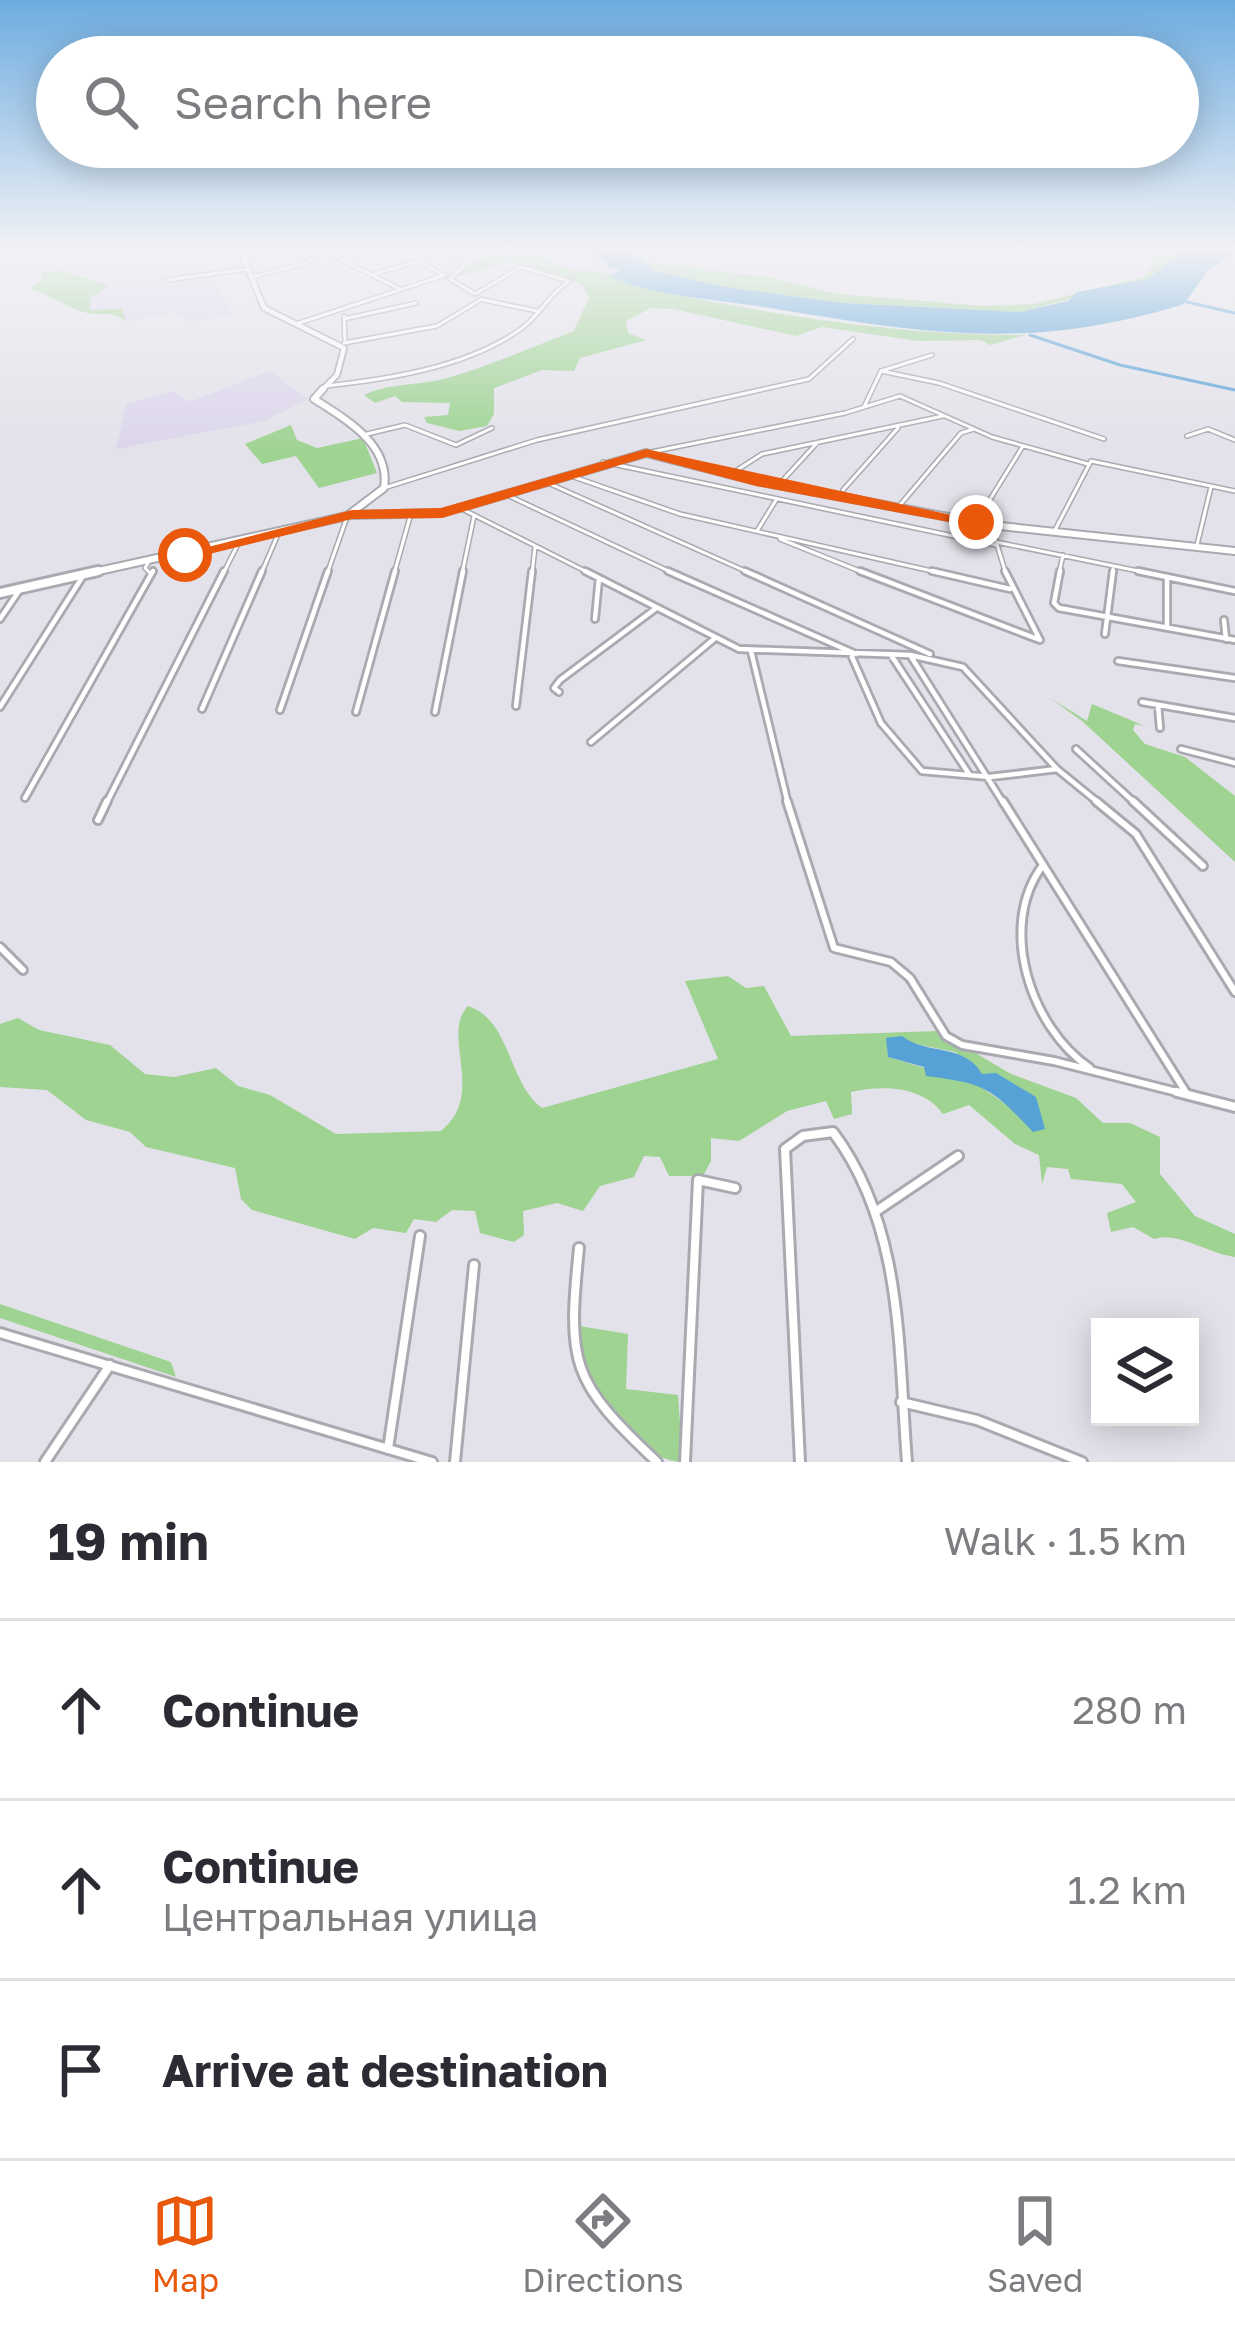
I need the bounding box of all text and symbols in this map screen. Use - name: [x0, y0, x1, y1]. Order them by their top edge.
- search box: [36, 36, 1199, 168]
- icon: search: [78, 69, 144, 135]
- text: Search here: [174, 75, 432, 129]
- route end: [949, 495, 1003, 549]
- route start: [158, 528, 212, 582]
- map controls: [1091, 1318, 1199, 1426]
- button: layers: [1091, 1318, 1199, 1426]
- text: 19 min: [48, 1510, 209, 1571]
- text: Walk · 1.5 km: [944, 1517, 1187, 1564]
- icon: ahead: [48, 1677, 114, 1743]
- text: Continue: [162, 1683, 359, 1737]
- text: 280 m: [1072, 1686, 1187, 1733]
- text: Continue: [162, 1839, 359, 1893]
- icon: ahead: [48, 1857, 114, 1923]
- text: 1.2 km: [1067, 1866, 1187, 1913]
- text: Центральная улица: [162, 1893, 538, 1940]
- icon: arrive: [48, 2037, 114, 2103]
- text: Arrive at destination: [162, 2043, 608, 2097]
- tab: Map: [152, 2188, 219, 2299]
- tab: Directions: [522, 2188, 684, 2299]
- tab: Saved: [987, 2188, 1083, 2299]

